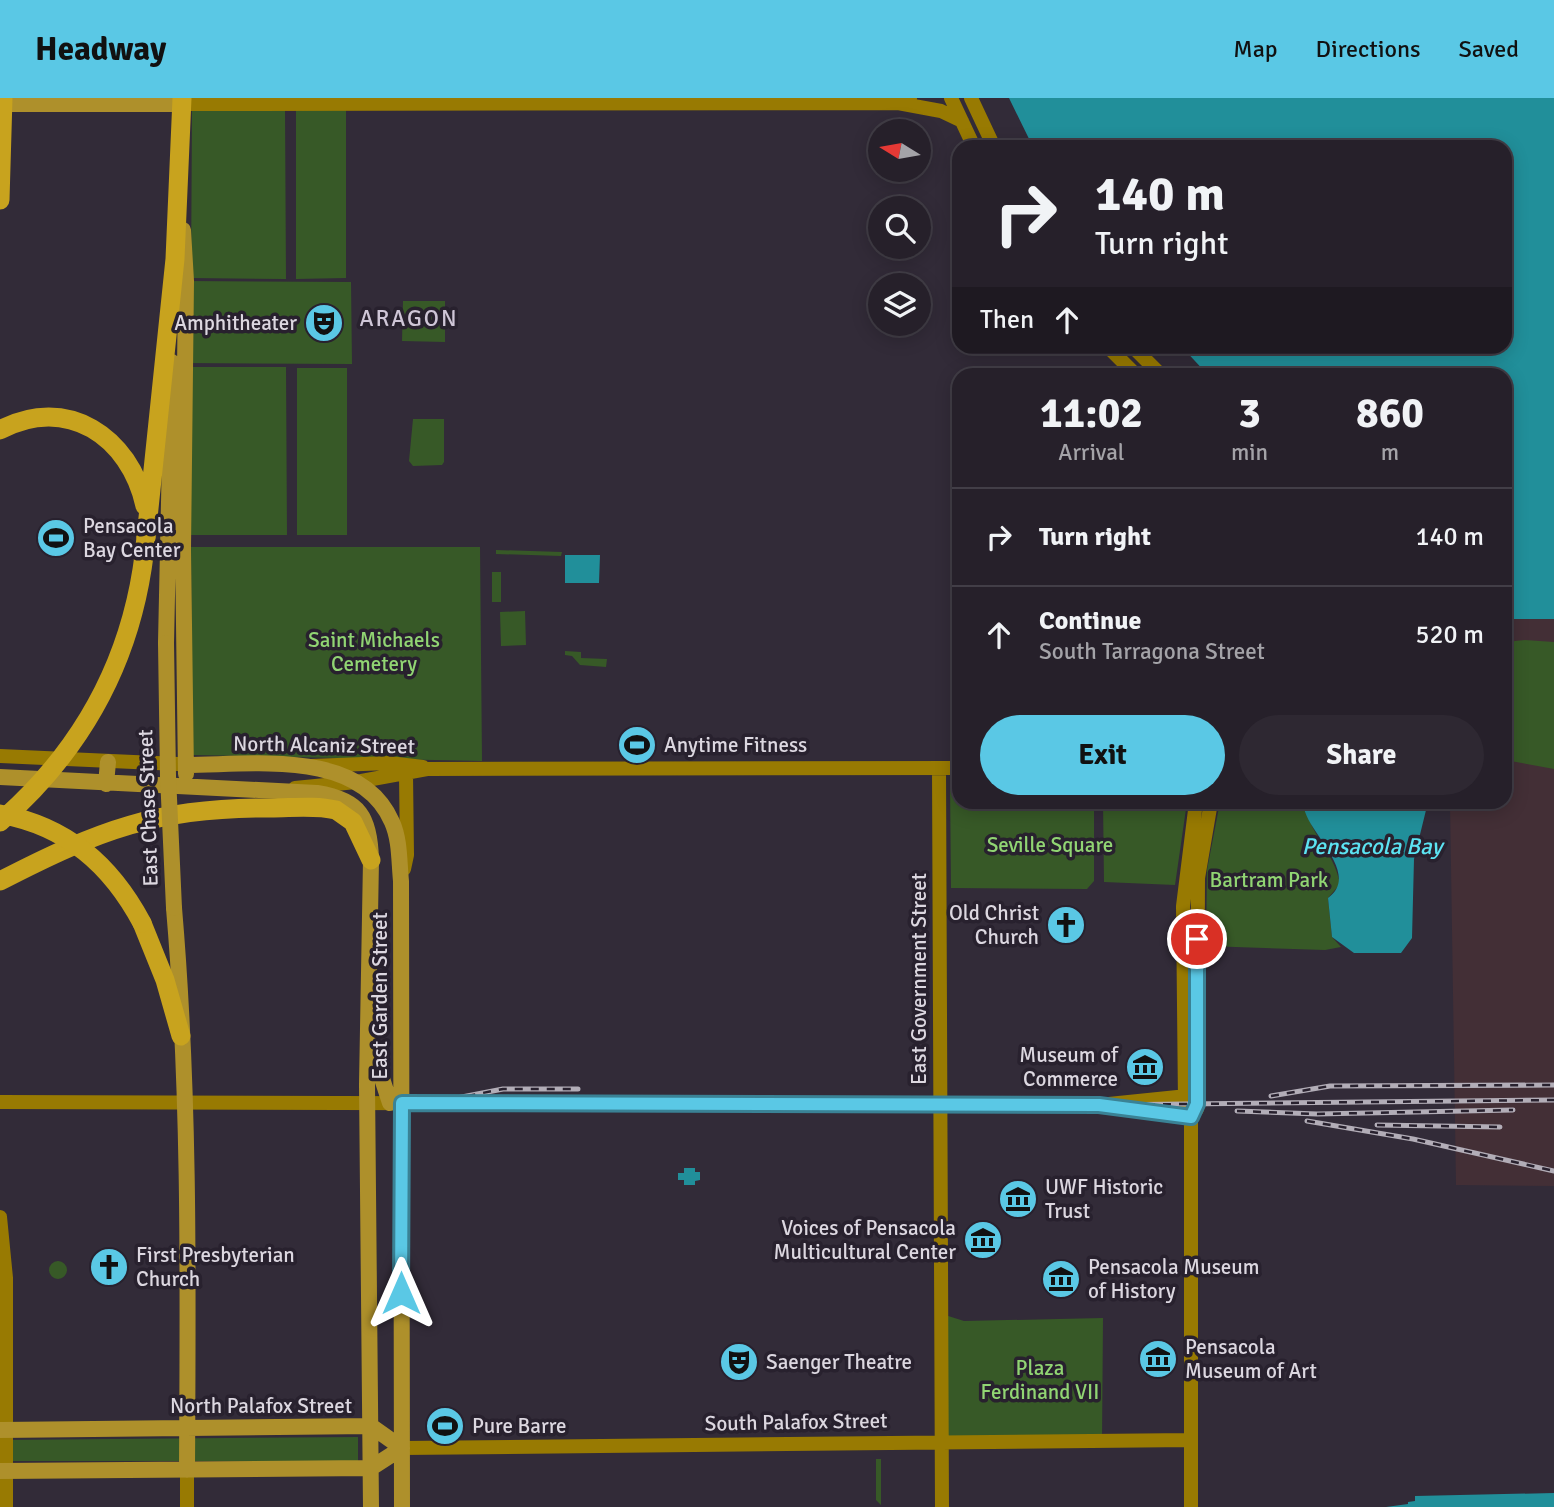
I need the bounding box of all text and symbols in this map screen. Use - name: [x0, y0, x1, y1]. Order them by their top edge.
- text: Headway: [35, 29, 166, 70]
- text: Map: [1233, 34, 1278, 64]
- text: Directions: [1316, 34, 1421, 64]
- text: Saved: [1459, 34, 1519, 64]
- north arrow: [868, 119, 931, 182]
- map controls: [868, 119, 931, 336]
- text: 140 m: [1095, 164, 1225, 224]
- icon: right: [980, 168, 1071, 259]
- button: search: [868, 196, 931, 259]
- text: Turn right: [1095, 224, 1228, 263]
- button: layers: [868, 273, 931, 336]
- icon: ahead: [1048, 301, 1086, 339]
- theatre icon: Amphitheater: [303, 302, 345, 344]
- district label: ARAGON: [359, 304, 459, 333]
- text: Then: [980, 304, 1034, 336]
- place label: Amphitheater: [174, 310, 297, 336]
- text: 11:02: [1040, 388, 1143, 439]
- text: 3: [1238, 388, 1261, 439]
- text: 860: [1356, 388, 1424, 439]
- text: Arrival: [1058, 438, 1125, 467]
- text: min: [1231, 438, 1268, 467]
- text: m: [1381, 438, 1399, 467]
- place label: Pensacola Bay Center: [83, 513, 181, 563]
- sports icon: Pensacola Bay Center: [35, 517, 77, 559]
- icon: right: [980, 518, 1018, 556]
- text: Turn right: [1039, 521, 1151, 553]
- text: 140 m: [1415, 521, 1484, 553]
- text: Continue: [1039, 605, 1141, 637]
- icon: ahead: [980, 616, 1018, 654]
- text: 520 m: [1415, 619, 1484, 651]
- park label: Saint Michaels Cemetery: [308, 627, 440, 677]
- text: South Tarragona Street: [1039, 637, 1265, 666]
- button: Exit: [980, 715, 1225, 795]
- button: Share: [1239, 715, 1484, 795]
- sports icon: Anytime Fitness: [616, 724, 658, 766]
- street label: East Chase Street: [132, 729, 164, 887]
- street label: North Alcaniz Street: [233, 730, 415, 760]
- place label: Anytime Fitness: [664, 732, 807, 758]
- park label: Seville Square: [987, 832, 1113, 858]
- water label: Pensacola Bay: [1302, 832, 1445, 861]
- park label: Bartram Park: [1210, 867, 1329, 893]
- street label: East Government Street: [906, 873, 932, 1085]
- place label: Old Christ Church: [949, 900, 1039, 950]
- church icon: Old Christ Church: [1045, 904, 1087, 946]
- pin: [1167, 909, 1227, 969]
- street label: East Garden Street: [367, 912, 393, 1080]
- icon: arrive: [1178, 920, 1216, 958]
- place label: Museum of Commerce: [1019, 1042, 1119, 1092]
- museum icon: Museum of Commerce: [1124, 1046, 1166, 1088]
- place label: UWF Historic Trust: [1045, 1174, 1163, 1224]
- museum icon: UWF Historic Trust: [997, 1178, 1039, 1220]
- place label: Voices of Pensacola Multicultural Center: [774, 1215, 956, 1265]
- museum icon: Voices of Pensacola Multicultural Center: [962, 1219, 1004, 1261]
- place label: First Presbyterian Church: [136, 1242, 295, 1292]
- church icon: First Presbyterian Church: [88, 1246, 130, 1288]
- place label: Pensacola Museum of History: [1088, 1254, 1260, 1304]
- position arrow: [364, 1256, 438, 1330]
- museum icon: Pensacola Museum of History: [1040, 1258, 1082, 1300]
- place label: Pensacola Museum of Art: [1185, 1334, 1317, 1384]
- museum icon: Pensacola Museum of Art: [1137, 1338, 1179, 1380]
- theatre icon: Saenger Theatre: [718, 1341, 760, 1383]
- place label: Saenger Theatre: [766, 1349, 912, 1375]
- park label: Plaza Ferdinand VII: [981, 1355, 1099, 1405]
- street label: North Palafox Street: [170, 1393, 352, 1419]
- sports icon: Pure Barre: [424, 1405, 466, 1447]
- street label: South Palafox Street: [704, 1407, 888, 1437]
- place label: Pure Barre: [472, 1413, 567, 1439]

